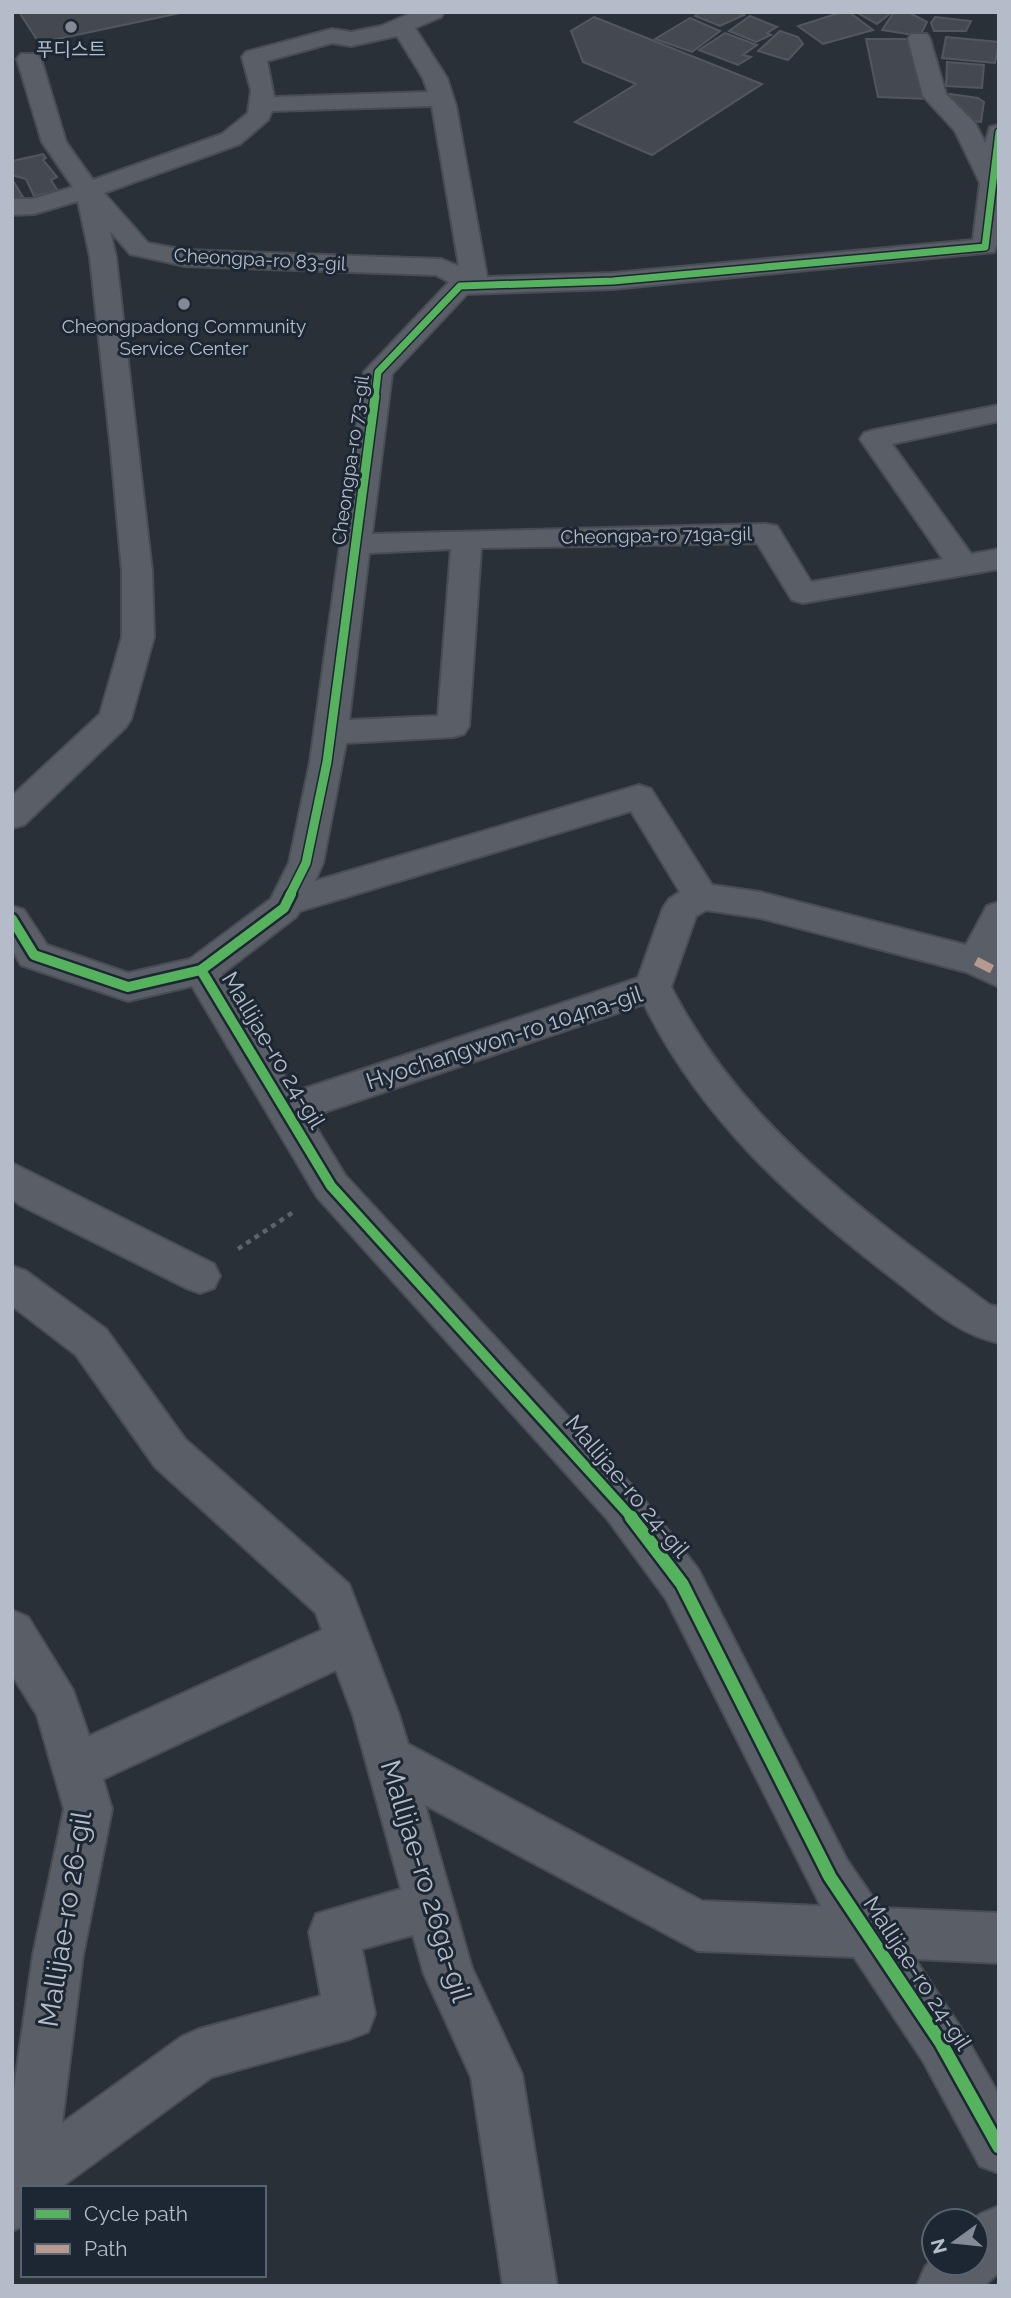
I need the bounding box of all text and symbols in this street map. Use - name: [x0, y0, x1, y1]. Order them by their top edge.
- marker: 푸디스트: [63, 19, 79, 35]
- place label: 푸디스트: [36, 38, 106, 60]
- street label: Cheongpa-ro 83-gil: [173, 244, 348, 275]
- marker: Cheongpadong Community Service Center: [176, 296, 192, 312]
- place label: Cheongpadong Community Service Center: [62, 315, 306, 359]
- street label: Cheongpa-ro 73-gil: [327, 373, 373, 546]
- street label: Cheongpa-ro 71ga-gil: [560, 522, 753, 548]
- street label: Mallijae-ro 24-gil: [217, 967, 332, 1134]
- street label: Hyochangwon-ro 104na-gil: [362, 979, 646, 1094]
- street label: Mallijae-ro 24-gil: [560, 1409, 696, 1563]
- street label: Mallijae-ro 26ga-gil: [374, 1756, 479, 2006]
- street label: Mallijae-ro 26-gil: [32, 1808, 98, 2029]
- street label: Mallijae-ro 24-gil: [858, 1891, 978, 2056]
- legend: [21, 2186, 266, 2277]
- text: Cycle path: [84, 2201, 188, 2226]
- north arrow: [920, 2207, 990, 2277]
- text: Path: [84, 2236, 128, 2261]
- text: N: [926, 2237, 951, 2256]

